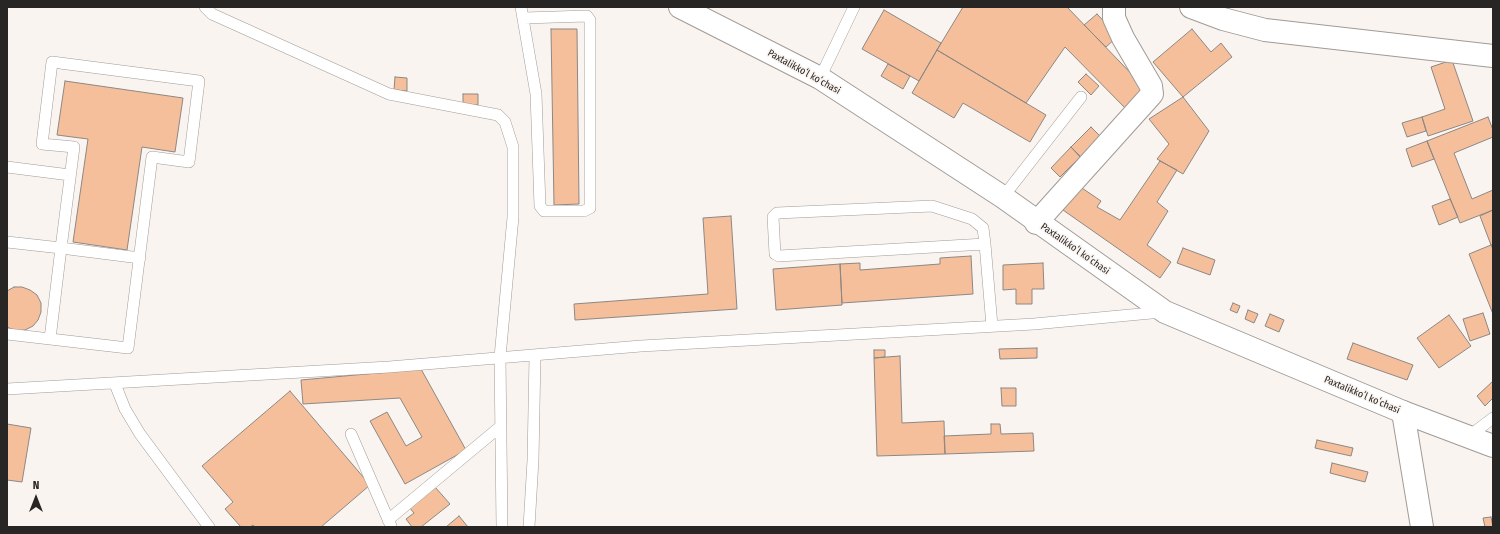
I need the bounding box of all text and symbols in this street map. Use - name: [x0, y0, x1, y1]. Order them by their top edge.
- street label: Paxtalikkoʻl koʻchasi: [766, 47, 842, 97]
- street label: Paxtalikkoʻl koʻchasi: [1038, 221, 1112, 277]
- street label: Paxtalikkoʻl koʻchasi: [1322, 374, 1402, 416]
- north arrow: [16, 478, 56, 518]
- text: N: [33, 479, 39, 492]

